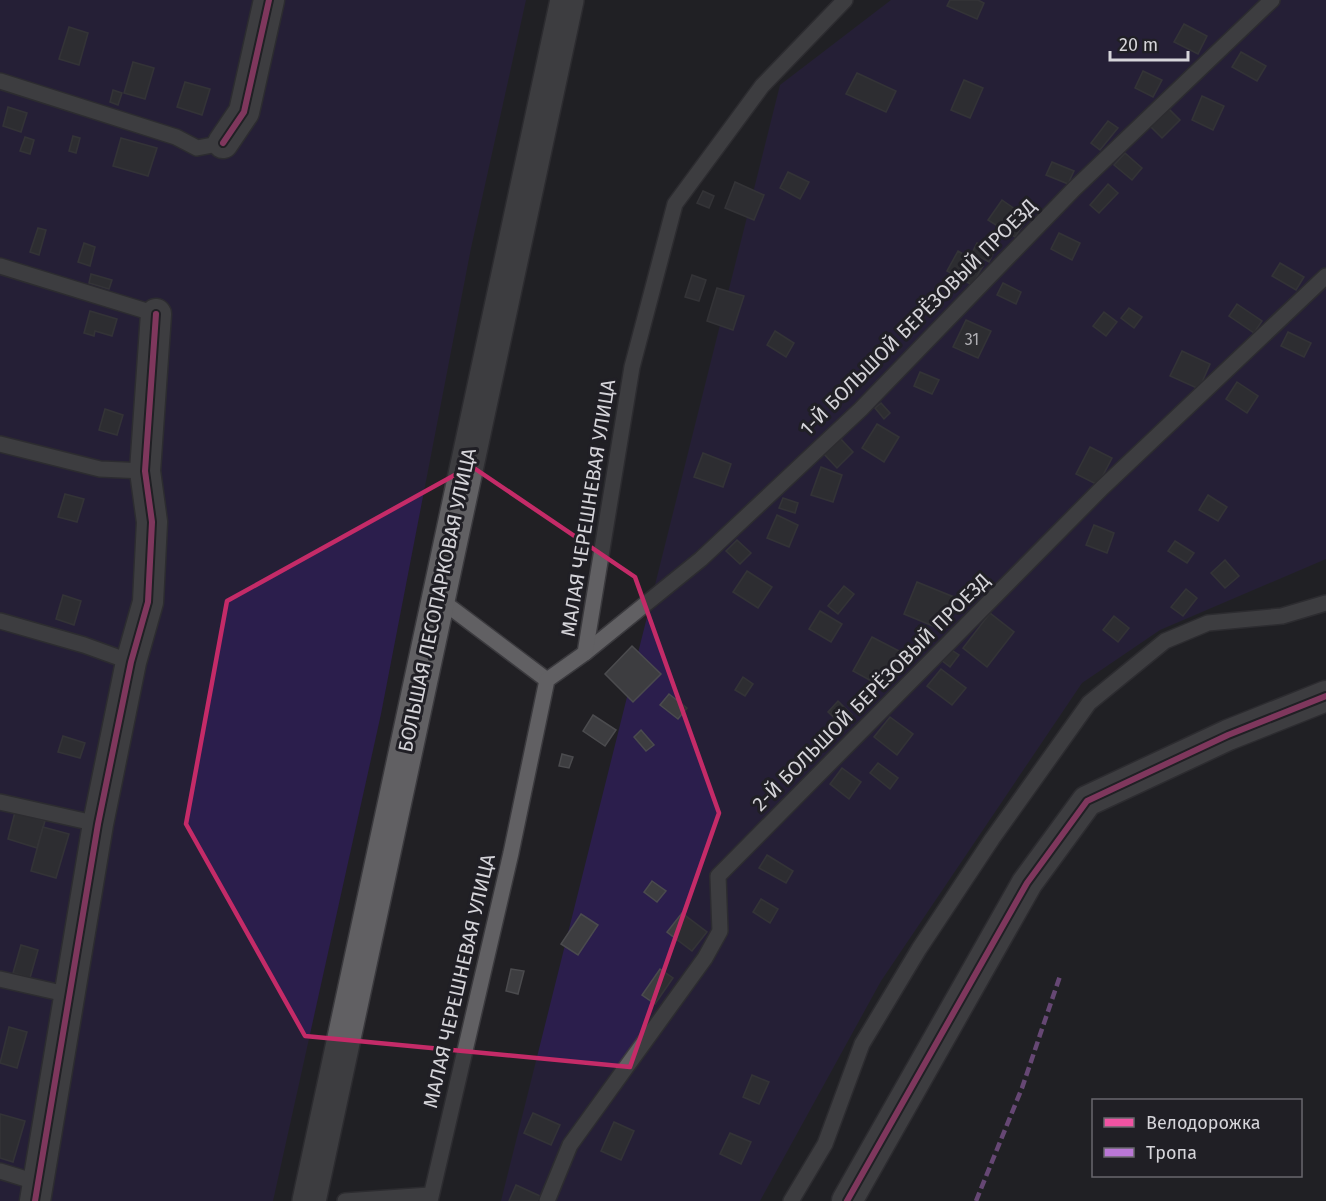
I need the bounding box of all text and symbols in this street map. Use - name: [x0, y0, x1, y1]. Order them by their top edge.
- scale bar: [1110, 24, 1188, 62]
- text: 20 m: [1119, 34, 1158, 56]
- street label: 1-Й БОЛЬШОЙ БЕРЁЗОВЫЙ ПРОЕЗД: [795, 194, 1041, 440]
- house number: 31: [965, 330, 979, 349]
- street label: МАЛАЯ ЧЕРЕШНЕВАЯ УЛИЦА: [556, 377, 620, 638]
- street label: БОЛЬШАЯ ЛЕСОПАРКОВАЯ УЛИЦА: [393, 445, 481, 754]
- street label: 2-Й БОЛЬШОЙ БЕРЁЗОВЫЙ ПРОЕЗД: [747, 568, 995, 816]
- street label: МАЛАЯ ЧЕРЕШНЕВАЯ УЛИЦА: [418, 851, 500, 1110]
- legend: [1092, 1099, 1302, 1177]
- text: Велодорожка: [1146, 1112, 1261, 1134]
- text: Тропа: [1146, 1142, 1197, 1164]

